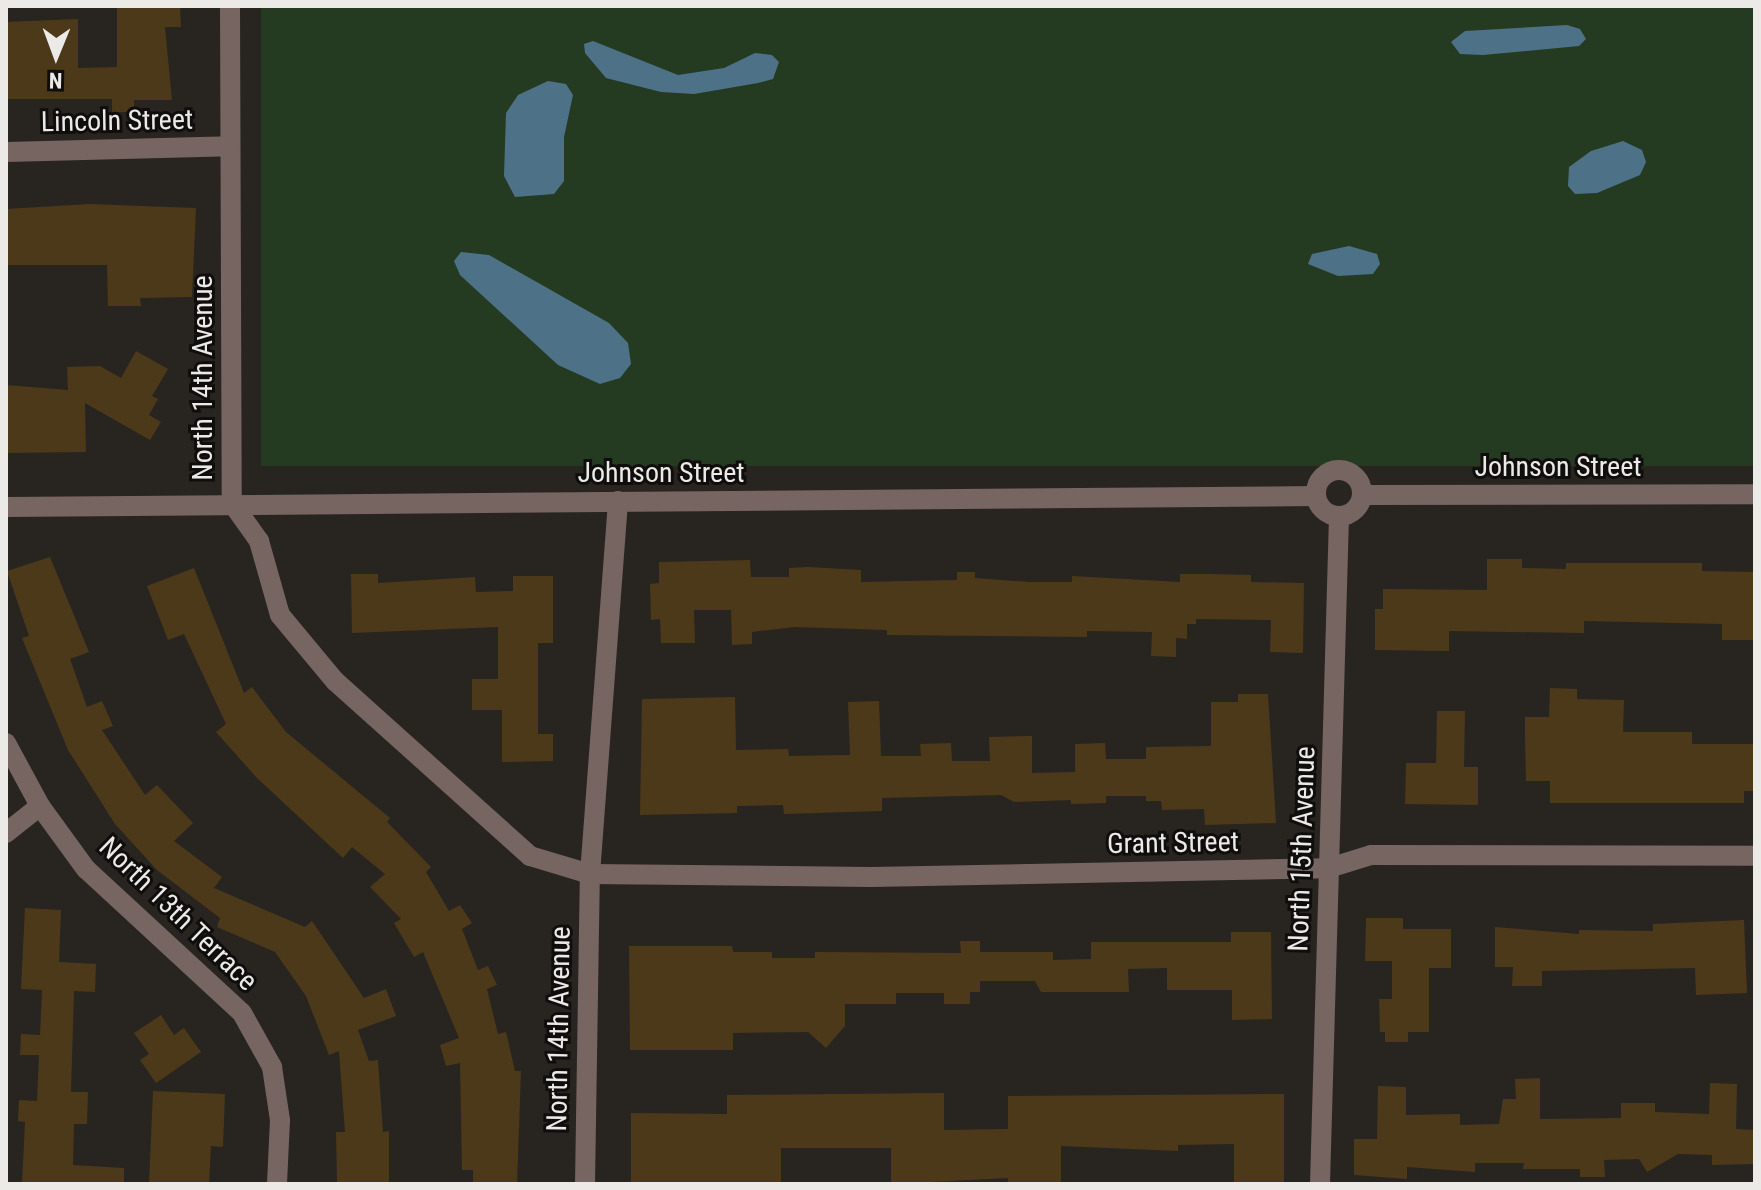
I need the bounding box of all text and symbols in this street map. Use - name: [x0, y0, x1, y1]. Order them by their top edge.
- north arrow: [16, 16, 96, 96]
- text: N: [49, 68, 63, 93]
- street label: Lincoln Street: [41, 103, 193, 139]
- street label: North 14th Avenue: [186, 275, 220, 481]
- street label: Johnson Street: [1474, 450, 1642, 484]
- street label: Johnson Street: [577, 456, 745, 490]
- street label: North 15th Avenue: [1282, 746, 1322, 952]
- street label: Grant Street: [1107, 825, 1239, 861]
- street label: North 13th Terrace: [92, 830, 264, 998]
- street label: North 14th Avenue: [540, 926, 578, 1132]

